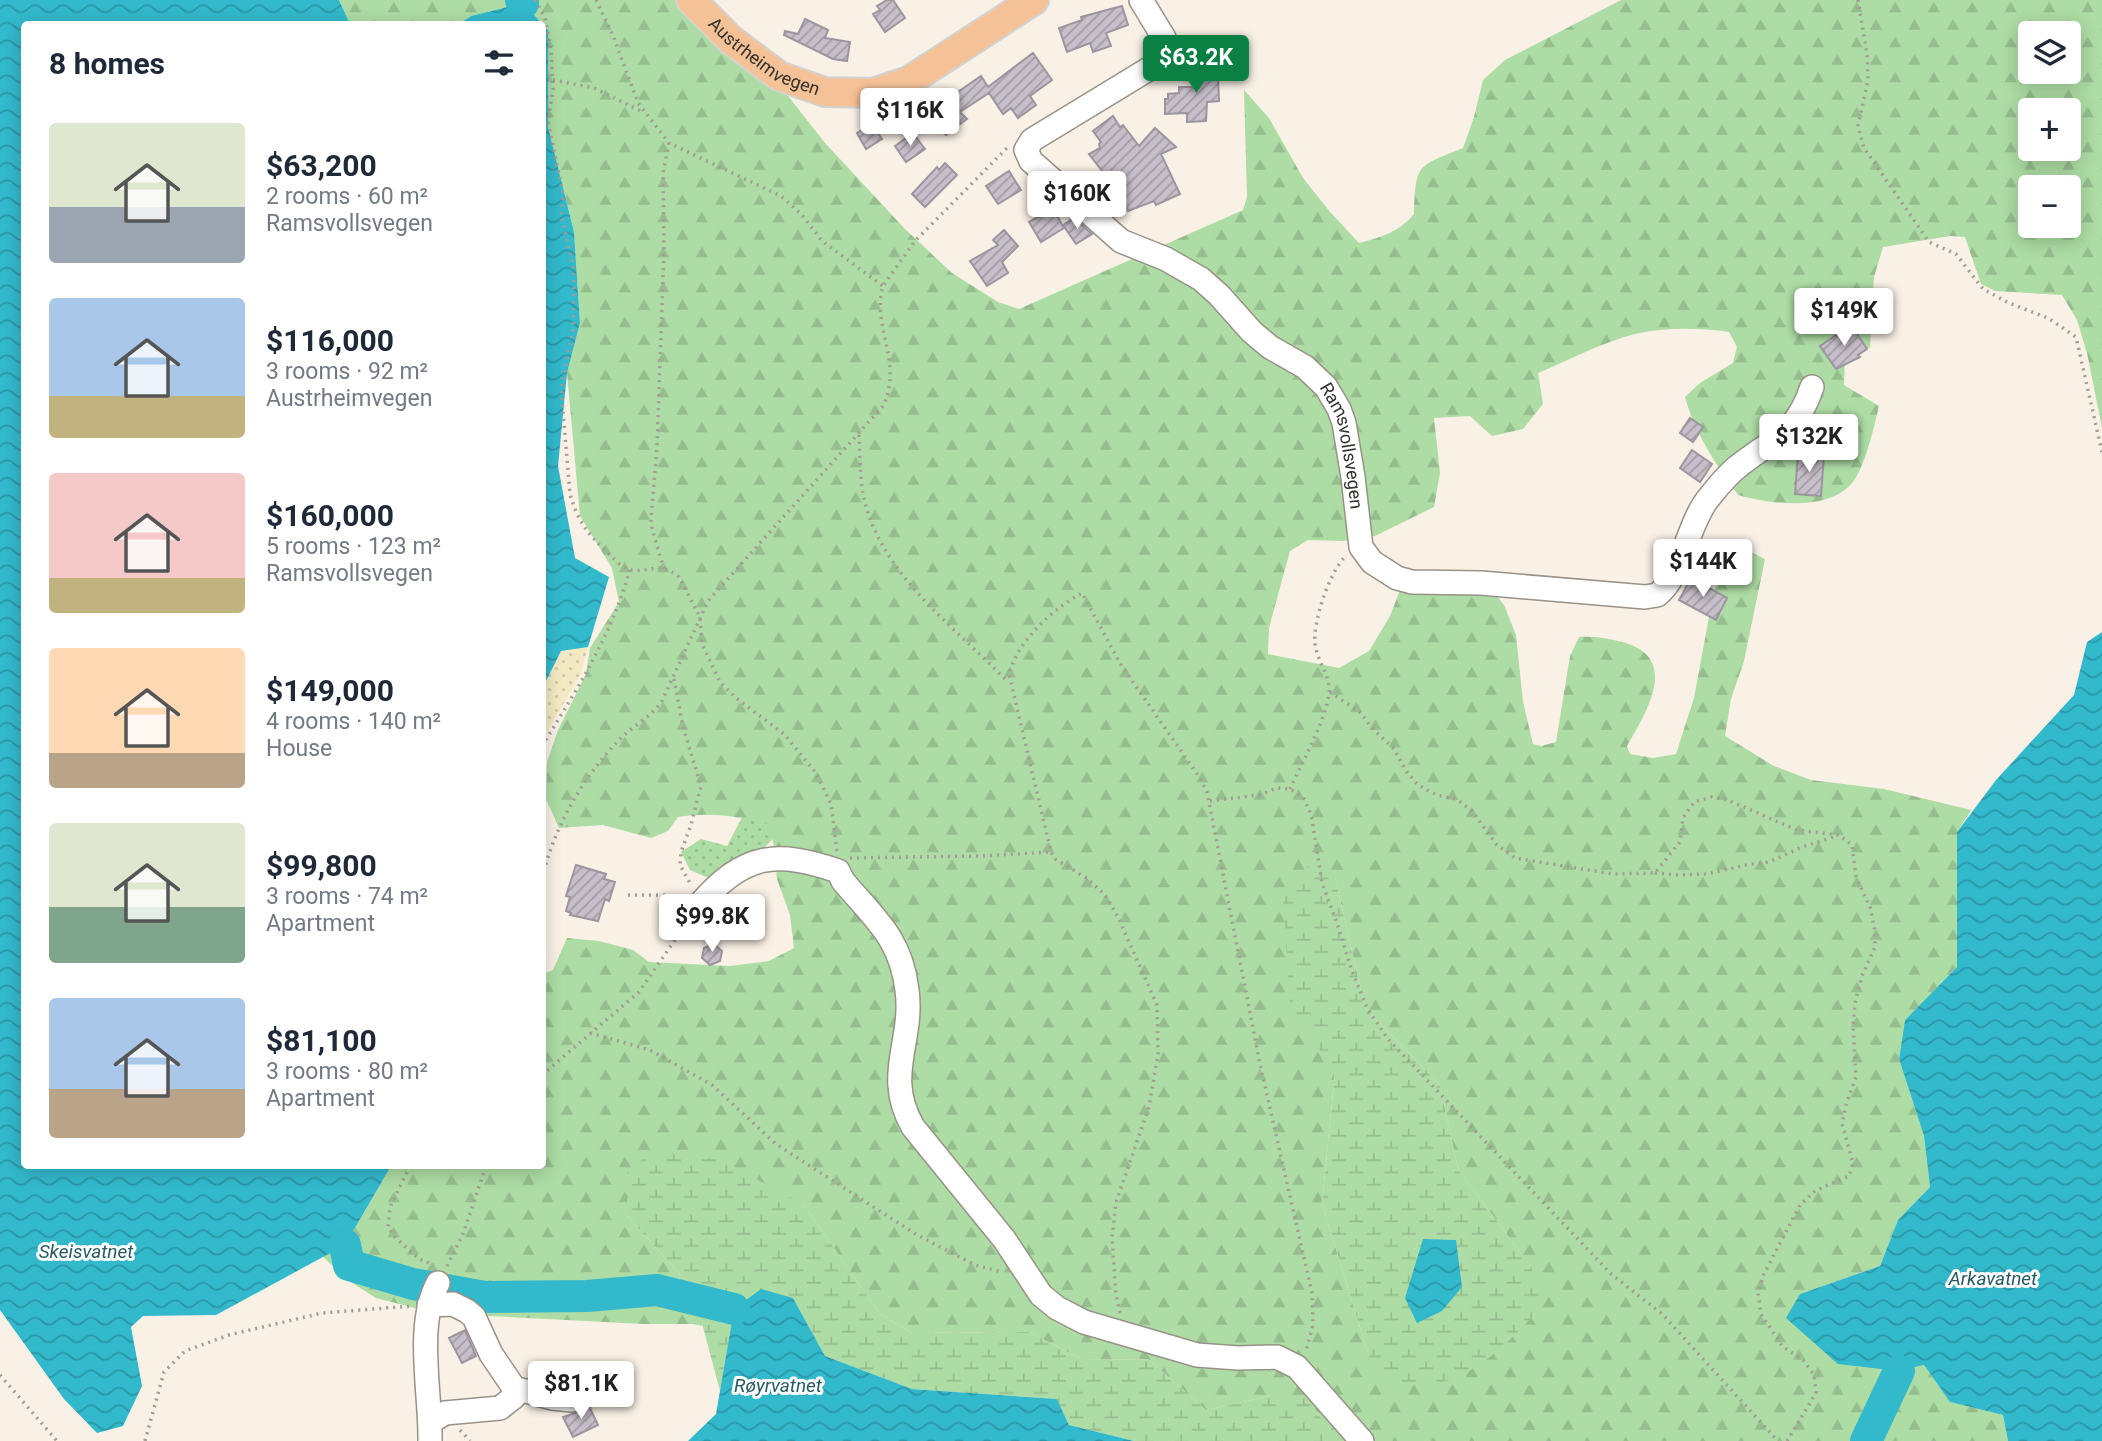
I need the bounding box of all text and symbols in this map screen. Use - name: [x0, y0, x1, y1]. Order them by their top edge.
- street label: Austrheimvegen: [704, 13, 823, 99]
- map controls: [2018, 21, 2081, 238]
- button: layers: [2018, 21, 2081, 84]
- pin: $63.2K: [1139, 36, 1253, 95]
- icon: filters: [480, 44, 518, 82]
- text: $63.2K: [1159, 44, 1233, 71]
- text: 8 homes: [49, 46, 165, 81]
- pin: $116K: [861, 88, 959, 148]
- text: $116K: [876, 97, 944, 124]
- button: +: [2018, 98, 2081, 161]
- text: $63,200: [266, 148, 377, 183]
- icon: home: [105, 151, 189, 235]
- pin: $160K: [1028, 172, 1126, 231]
- button: −: [2018, 175, 2081, 238]
- text: $160K: [1043, 180, 1111, 207]
- text: 2 rooms · 60 m²: [266, 183, 428, 210]
- text: Ramsvollsvegen: [266, 210, 433, 237]
- pin: $149K: [1795, 288, 1893, 348]
- text: $149K: [1810, 297, 1878, 324]
- text: $116,000: [266, 323, 394, 358]
- icon: home: [105, 326, 189, 410]
- text: 3 rooms · 92 m²: [266, 358, 428, 385]
- street label: Ramsvollsvegen: [1316, 379, 1368, 510]
- text: Austrheimvegen: [266, 385, 432, 412]
- pin: $132K: [1760, 414, 1858, 474]
- text: $132K: [1775, 423, 1843, 450]
- text: $160,000: [266, 498, 394, 533]
- icon: home: [105, 501, 189, 585]
- text: 5 rooms · 123 m²: [266, 533, 441, 560]
- pin: $144K: [1654, 540, 1752, 599]
- text: $144K: [1669, 548, 1737, 575]
- text: Ramsvollsvegen: [266, 560, 433, 587]
- text: $149,000: [266, 673, 394, 708]
- icon: home: [105, 676, 189, 760]
- text: 4 rooms · 140 m²: [266, 708, 441, 735]
- text: House: [266, 735, 332, 762]
- text: $99,800: [266, 848, 377, 883]
- icon: home: [105, 851, 189, 935]
- text: 3 rooms · 74 m²: [266, 883, 428, 910]
- pin: $99.8K: [655, 894, 769, 954]
- text: $99.8K: [675, 903, 749, 930]
- text: Apartment: [266, 910, 375, 937]
- text: $81,100: [266, 1023, 377, 1058]
- icon: home: [105, 1026, 189, 1110]
- text: 3 rooms · 80 m²: [266, 1058, 428, 1085]
- text: Apartment: [266, 1085, 375, 1112]
- water label: Skeisvatnet: [39, 1240, 134, 1263]
- water label: Arkavatnet: [1948, 1267, 2038, 1290]
- pin: $81.1K: [524, 1362, 638, 1421]
- text: $81.1K: [544, 1370, 618, 1397]
- water label: Røyrvatnet: [734, 1374, 823, 1397]

